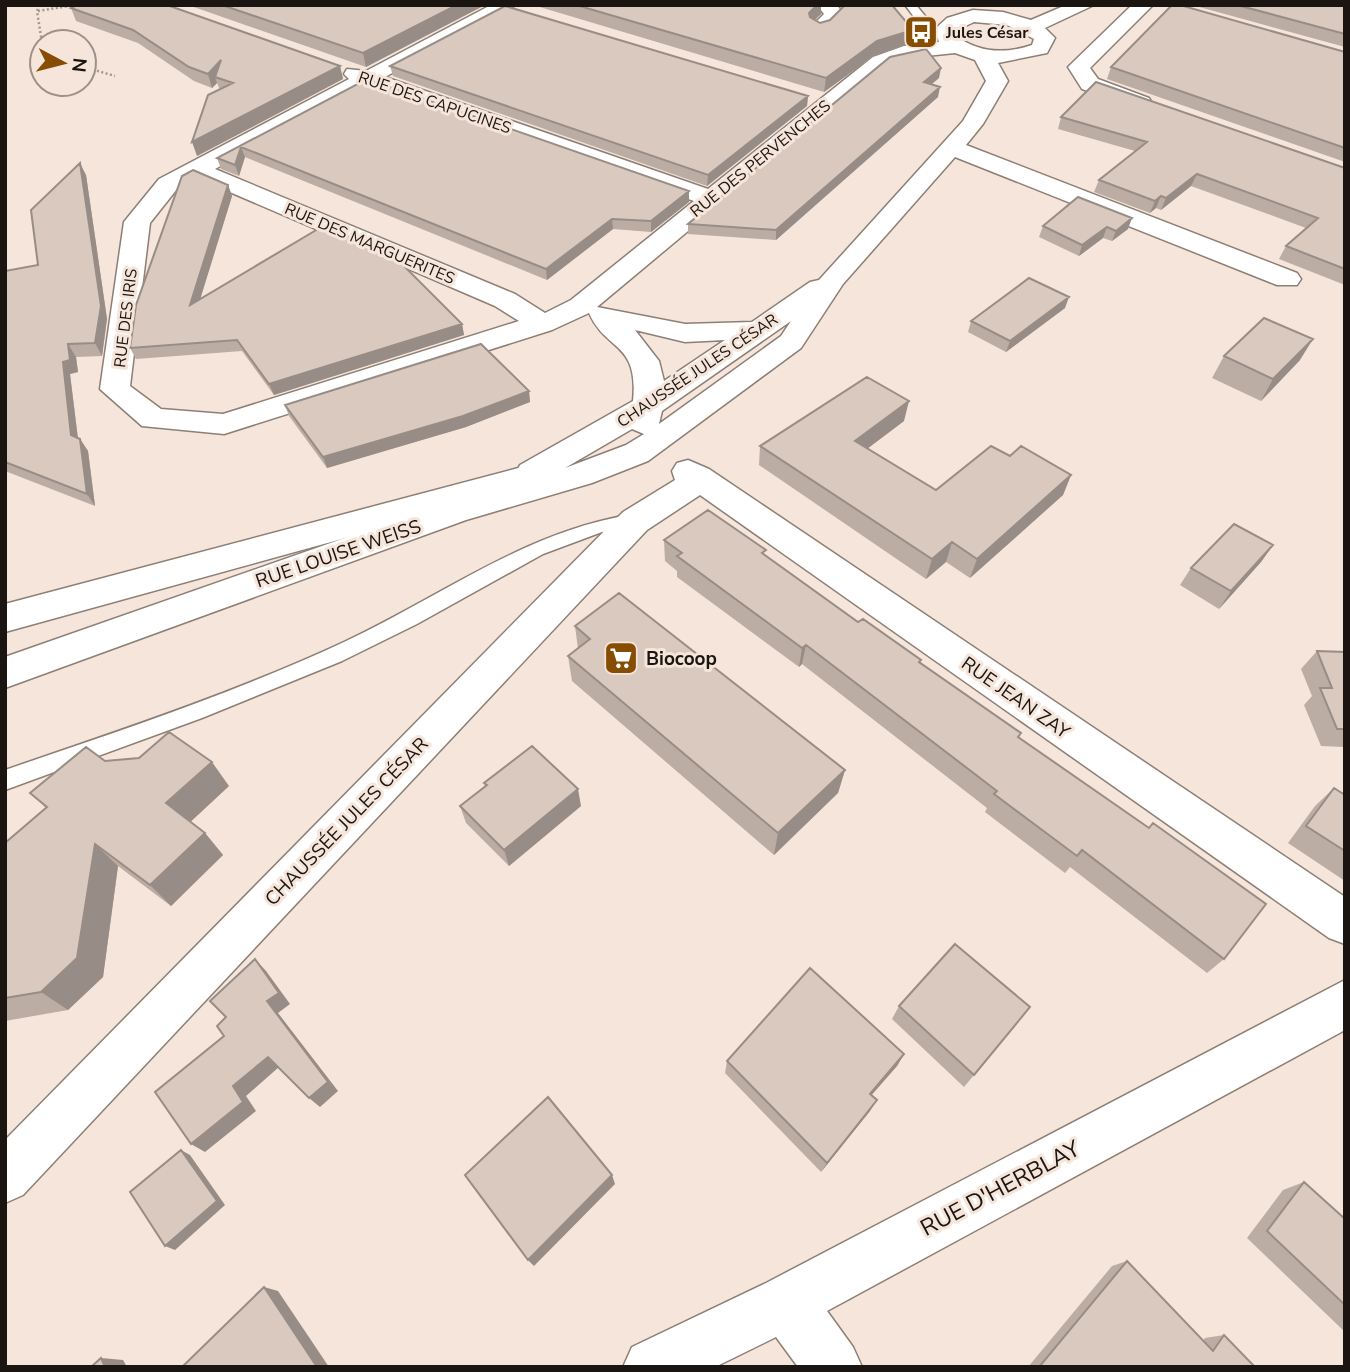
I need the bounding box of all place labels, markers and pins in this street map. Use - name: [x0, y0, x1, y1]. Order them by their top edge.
- bus stop icon: Jules César: [902, 13, 940, 51]
- place label: Jules César: [945, 22, 1029, 44]
- supermarket icon: Biocoop: [602, 639, 640, 677]
- place label: Biocoop: [646, 646, 717, 672]

